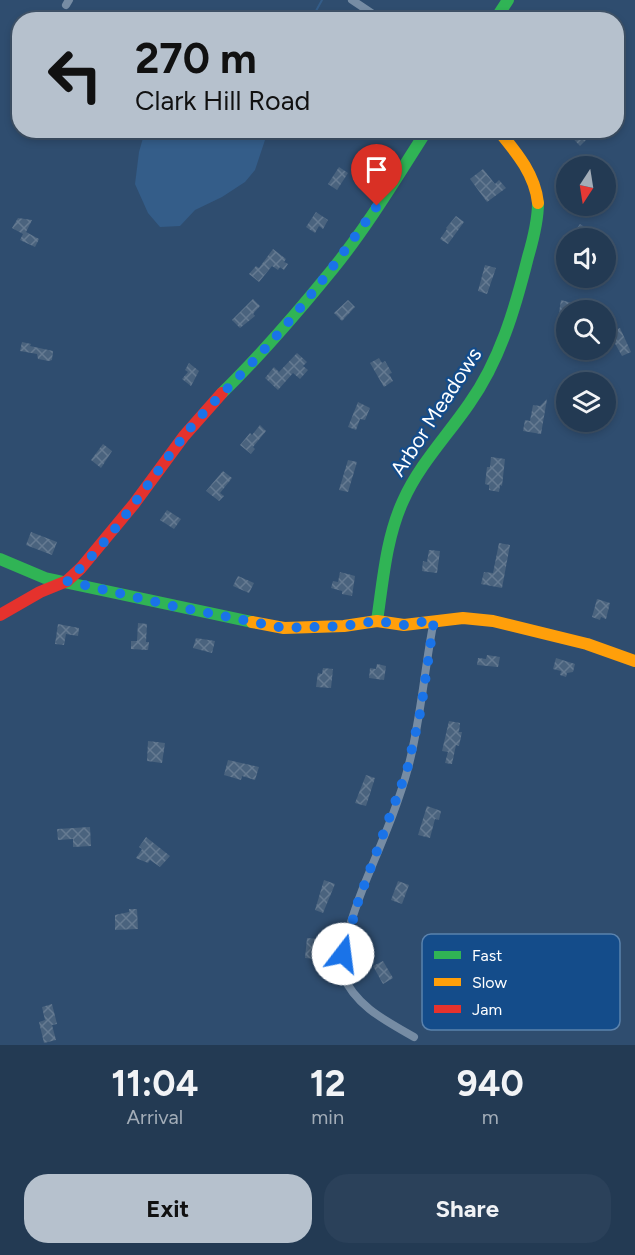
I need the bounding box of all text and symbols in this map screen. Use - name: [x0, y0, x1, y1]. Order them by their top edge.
- text: 270 m: [135, 33, 257, 84]
- icon: left: [36, 36, 114, 114]
- text: Clark Hill Road: [135, 84, 310, 117]
- pin: [351, 144, 402, 206]
- icon: arrive: [360, 153, 393, 186]
- north arrow: [556, 156, 616, 216]
- map controls: [556, 156, 616, 432]
- button: sound: [556, 228, 616, 288]
- button: search: [556, 300, 616, 360]
- street label: Arbor Meadows: [385, 343, 486, 481]
- button: layers: [556, 372, 616, 432]
- position arrow: [311, 922, 375, 986]
- legend: [422, 934, 620, 1030]
- text: Fast: [472, 946, 502, 965]
- text: Slow: [472, 973, 507, 992]
- text: Jam: [472, 1000, 502, 1019]
- text: 11:04: [111, 1062, 198, 1105]
- text: 12: [310, 1062, 346, 1105]
- text: 940: [457, 1062, 524, 1105]
- text: Arrival: [127, 1105, 183, 1129]
- text: min: [311, 1105, 344, 1129]
- text: m: [482, 1105, 499, 1129]
- button: Exit: [24, 1174, 312, 1243]
- button: Share: [324, 1174, 611, 1243]

